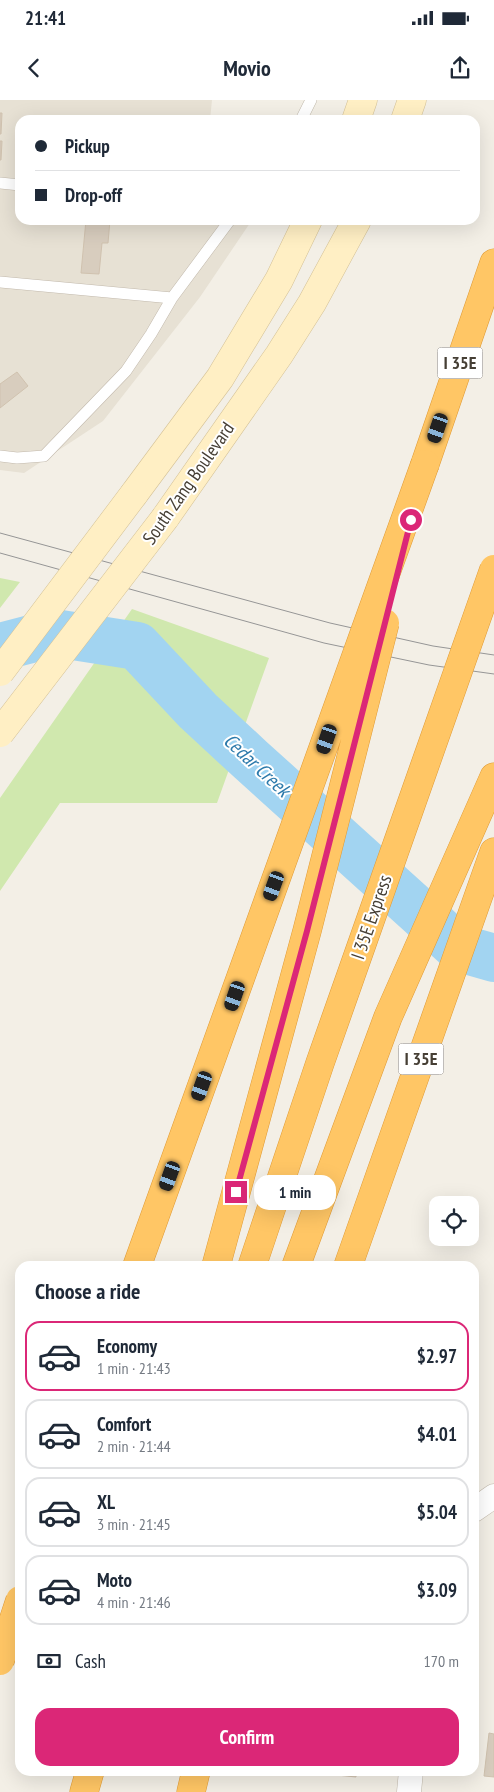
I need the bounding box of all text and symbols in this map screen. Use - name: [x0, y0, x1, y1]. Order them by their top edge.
- text: 21:41: [25, 6, 66, 30]
- icon: back: [20, 54, 48, 82]
- text: Movio: [223, 54, 271, 82]
- icon: share: [446, 54, 474, 82]
- text: Pickup: [65, 134, 110, 158]
- text: Drop-off: [65, 183, 122, 207]
- road number: I 35E: [438, 348, 482, 378]
- car: [426, 411, 449, 445]
- street label: South Zang Boulevard: [137, 417, 239, 549]
- route start: [400, 509, 422, 531]
- car: [315, 722, 338, 756]
- water label: Cedar Creek: [218, 728, 297, 804]
- car: [261, 869, 286, 903]
- street label: I 35E Express: [345, 872, 397, 962]
- car: [223, 979, 246, 1013]
- road number: I 35E: [398, 1044, 444, 1074]
- car: [189, 1069, 214, 1103]
- car: [157, 1159, 182, 1193]
- callout: 1 min: [254, 1174, 336, 1210]
- route end: [225, 1181, 247, 1203]
- text: 1 min: [279, 1182, 311, 1202]
- map controls: [429, 1196, 479, 1246]
- button: locate: [429, 1196, 479, 1246]
- text: Choose a ride: [35, 1277, 140, 1305]
- icon: car: [37, 1334, 82, 1379]
- text: Economy: [97, 1334, 157, 1358]
- text: $2.97: [417, 1344, 457, 1368]
- text: 1 min · 21:43: [97, 1358, 171, 1378]
- icon: car: [37, 1412, 82, 1457]
- text: Comfort: [97, 1412, 151, 1436]
- text: $4.01: [417, 1422, 457, 1446]
- text: 2 min · 21:44: [97, 1436, 171, 1456]
- icon: car: [37, 1490, 82, 1535]
- text: XL: [97, 1490, 115, 1514]
- text: $5.04: [417, 1500, 457, 1524]
- text: 3 min · 21:45: [97, 1514, 171, 1534]
- icon: car: [37, 1568, 82, 1613]
- text: Moto: [97, 1568, 132, 1592]
- text: $3.09: [417, 1578, 457, 1602]
- text: 4 min · 21:46: [97, 1592, 171, 1612]
- icon: cash: [35, 1647, 63, 1675]
- text: Cash: [75, 1649, 106, 1673]
- text: 170 m: [424, 1651, 459, 1671]
- button: Confirm: [35, 1708, 459, 1766]

